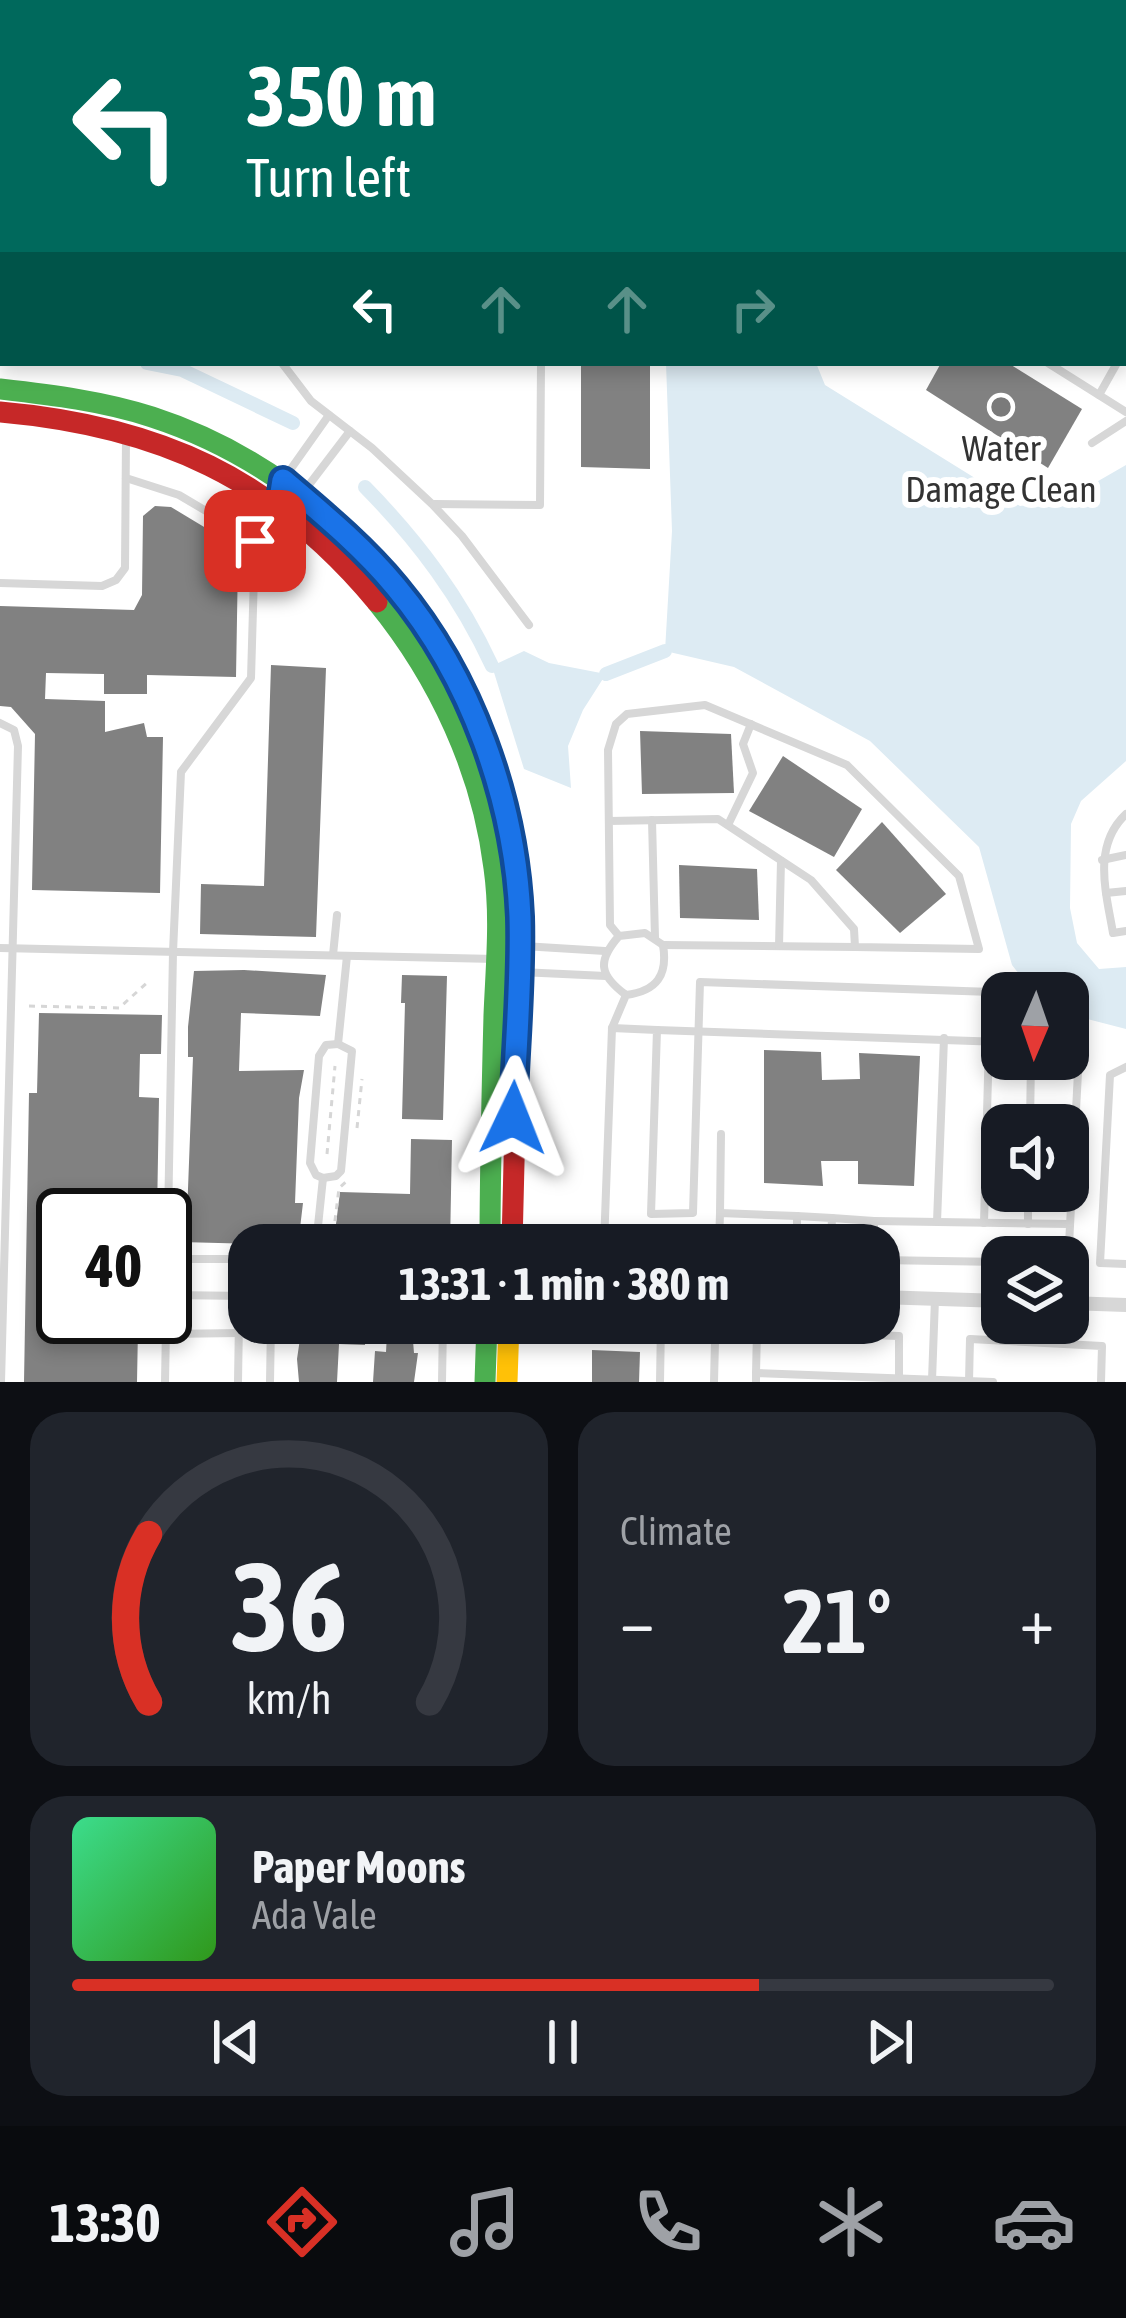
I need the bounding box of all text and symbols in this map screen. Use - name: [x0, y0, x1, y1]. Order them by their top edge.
- icon: left: [48, 48, 204, 204]
- text: 350 m: [246, 48, 436, 144]
- text: Turn left: [246, 147, 411, 208]
- icon: left: [342, 276, 408, 342]
- icon: ahead: [468, 276, 534, 342]
- icon: ahead: [594, 276, 660, 342]
- icon: right: [720, 276, 786, 342]
- marker: Water Damage Clean: [988, 394, 1014, 420]
- place label: Water Damage Clean: [905, 427, 1097, 510]
- pin: [204, 490, 306, 592]
- icon: arrive: [222, 508, 288, 574]
- north arrow: [981, 972, 1089, 1080]
- map controls: [981, 972, 1089, 1344]
- position arrow: [450, 1055, 576, 1181]
- button: sound: [981, 1104, 1089, 1212]
- speed limit sign: 40: [36, 1188, 192, 1344]
- button: layers: [981, 1236, 1089, 1344]
- text: 13:31 · 1 min · 380 m: [399, 1258, 729, 1310]
- text: Climate: [620, 1509, 732, 1553]
- text: 36: [230, 1534, 348, 1677]
- text: 21°: [782, 1569, 892, 1672]
- text: −: [620, 1582, 654, 1658]
- text: +: [1020, 1582, 1054, 1658]
- text: km/h: [246, 1674, 332, 1723]
- text: Paper Moons: [252, 1841, 465, 1893]
- text: Ada Vale: [252, 1893, 377, 1937]
- icon: previous: [203, 2009, 269, 2075]
- icon: pause: [530, 2009, 596, 2075]
- icon: next: [857, 2009, 923, 2075]
- icon: directions: [260, 2180, 344, 2264]
- icon: music: [443, 2180, 527, 2264]
- icon: phone: [626, 2180, 710, 2264]
- icon: climate: [809, 2180, 893, 2264]
- icon: car: [992, 2180, 1076, 2264]
- text: 13:30: [50, 2192, 161, 2253]

